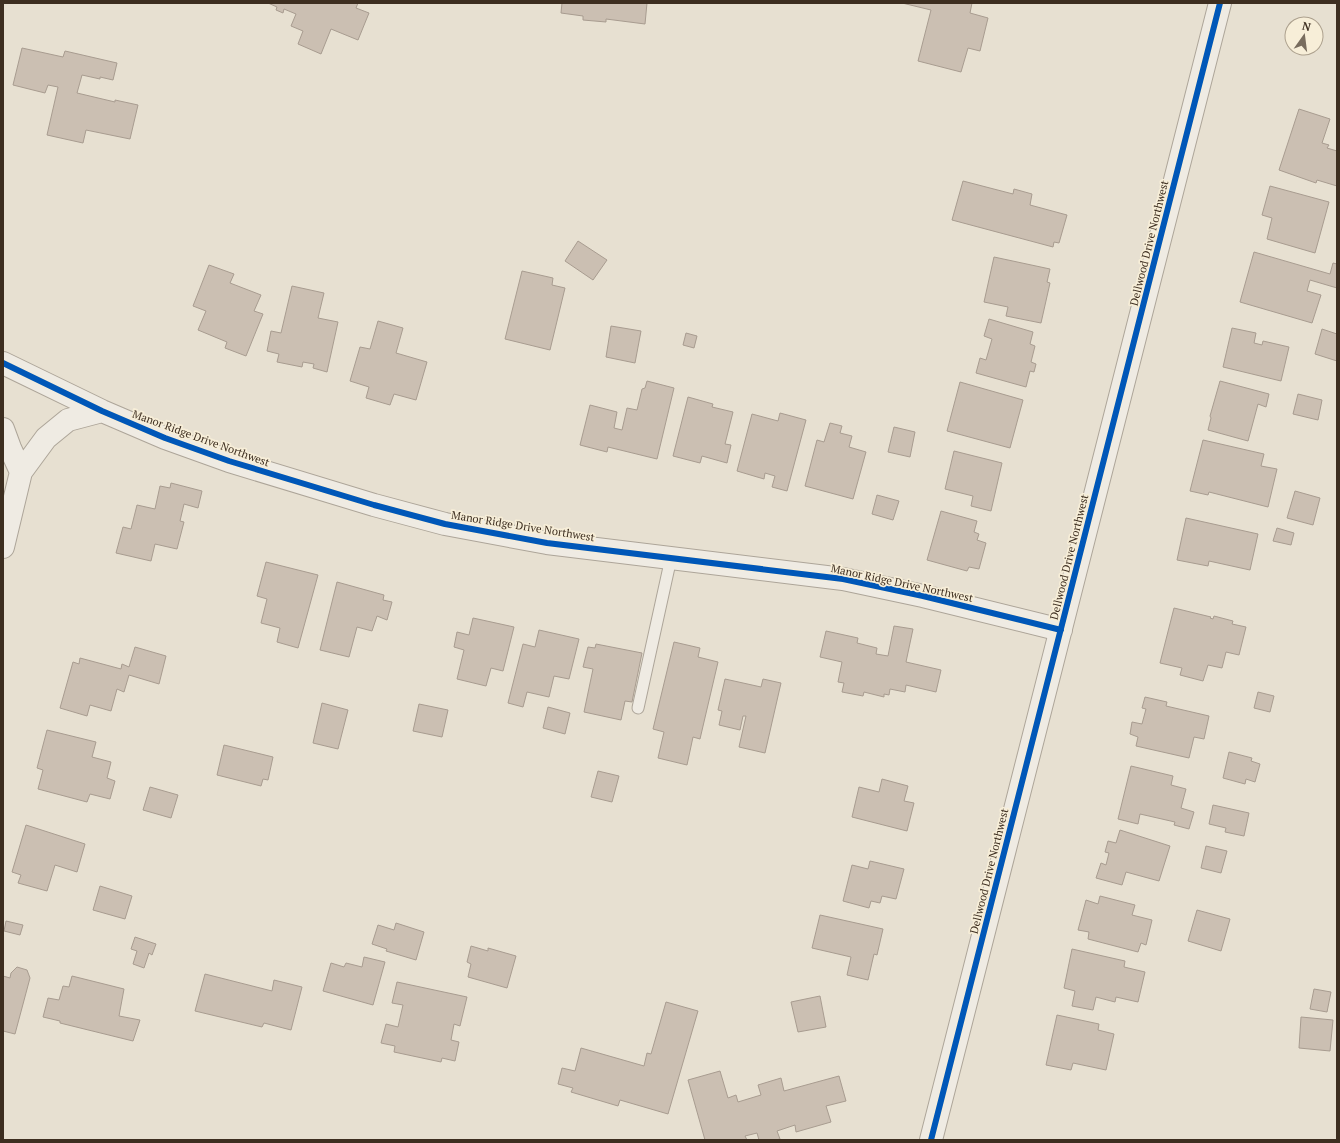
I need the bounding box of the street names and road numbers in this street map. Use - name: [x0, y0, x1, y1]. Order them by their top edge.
- street label: Dellwood Drive Northwest: [1127, 179, 1171, 307]
- street label: Manor Ridge Drive Northwest: [130, 407, 272, 469]
- street label: Dellwood Drive Northwest: [1047, 493, 1091, 621]
- street label: Manor Ridge Drive Northwest: [450, 508, 596, 544]
- street label: Manor Ridge Drive Northwest: [830, 561, 974, 605]
- street label: Dellwood Drive Northwest: [967, 807, 1011, 935]

